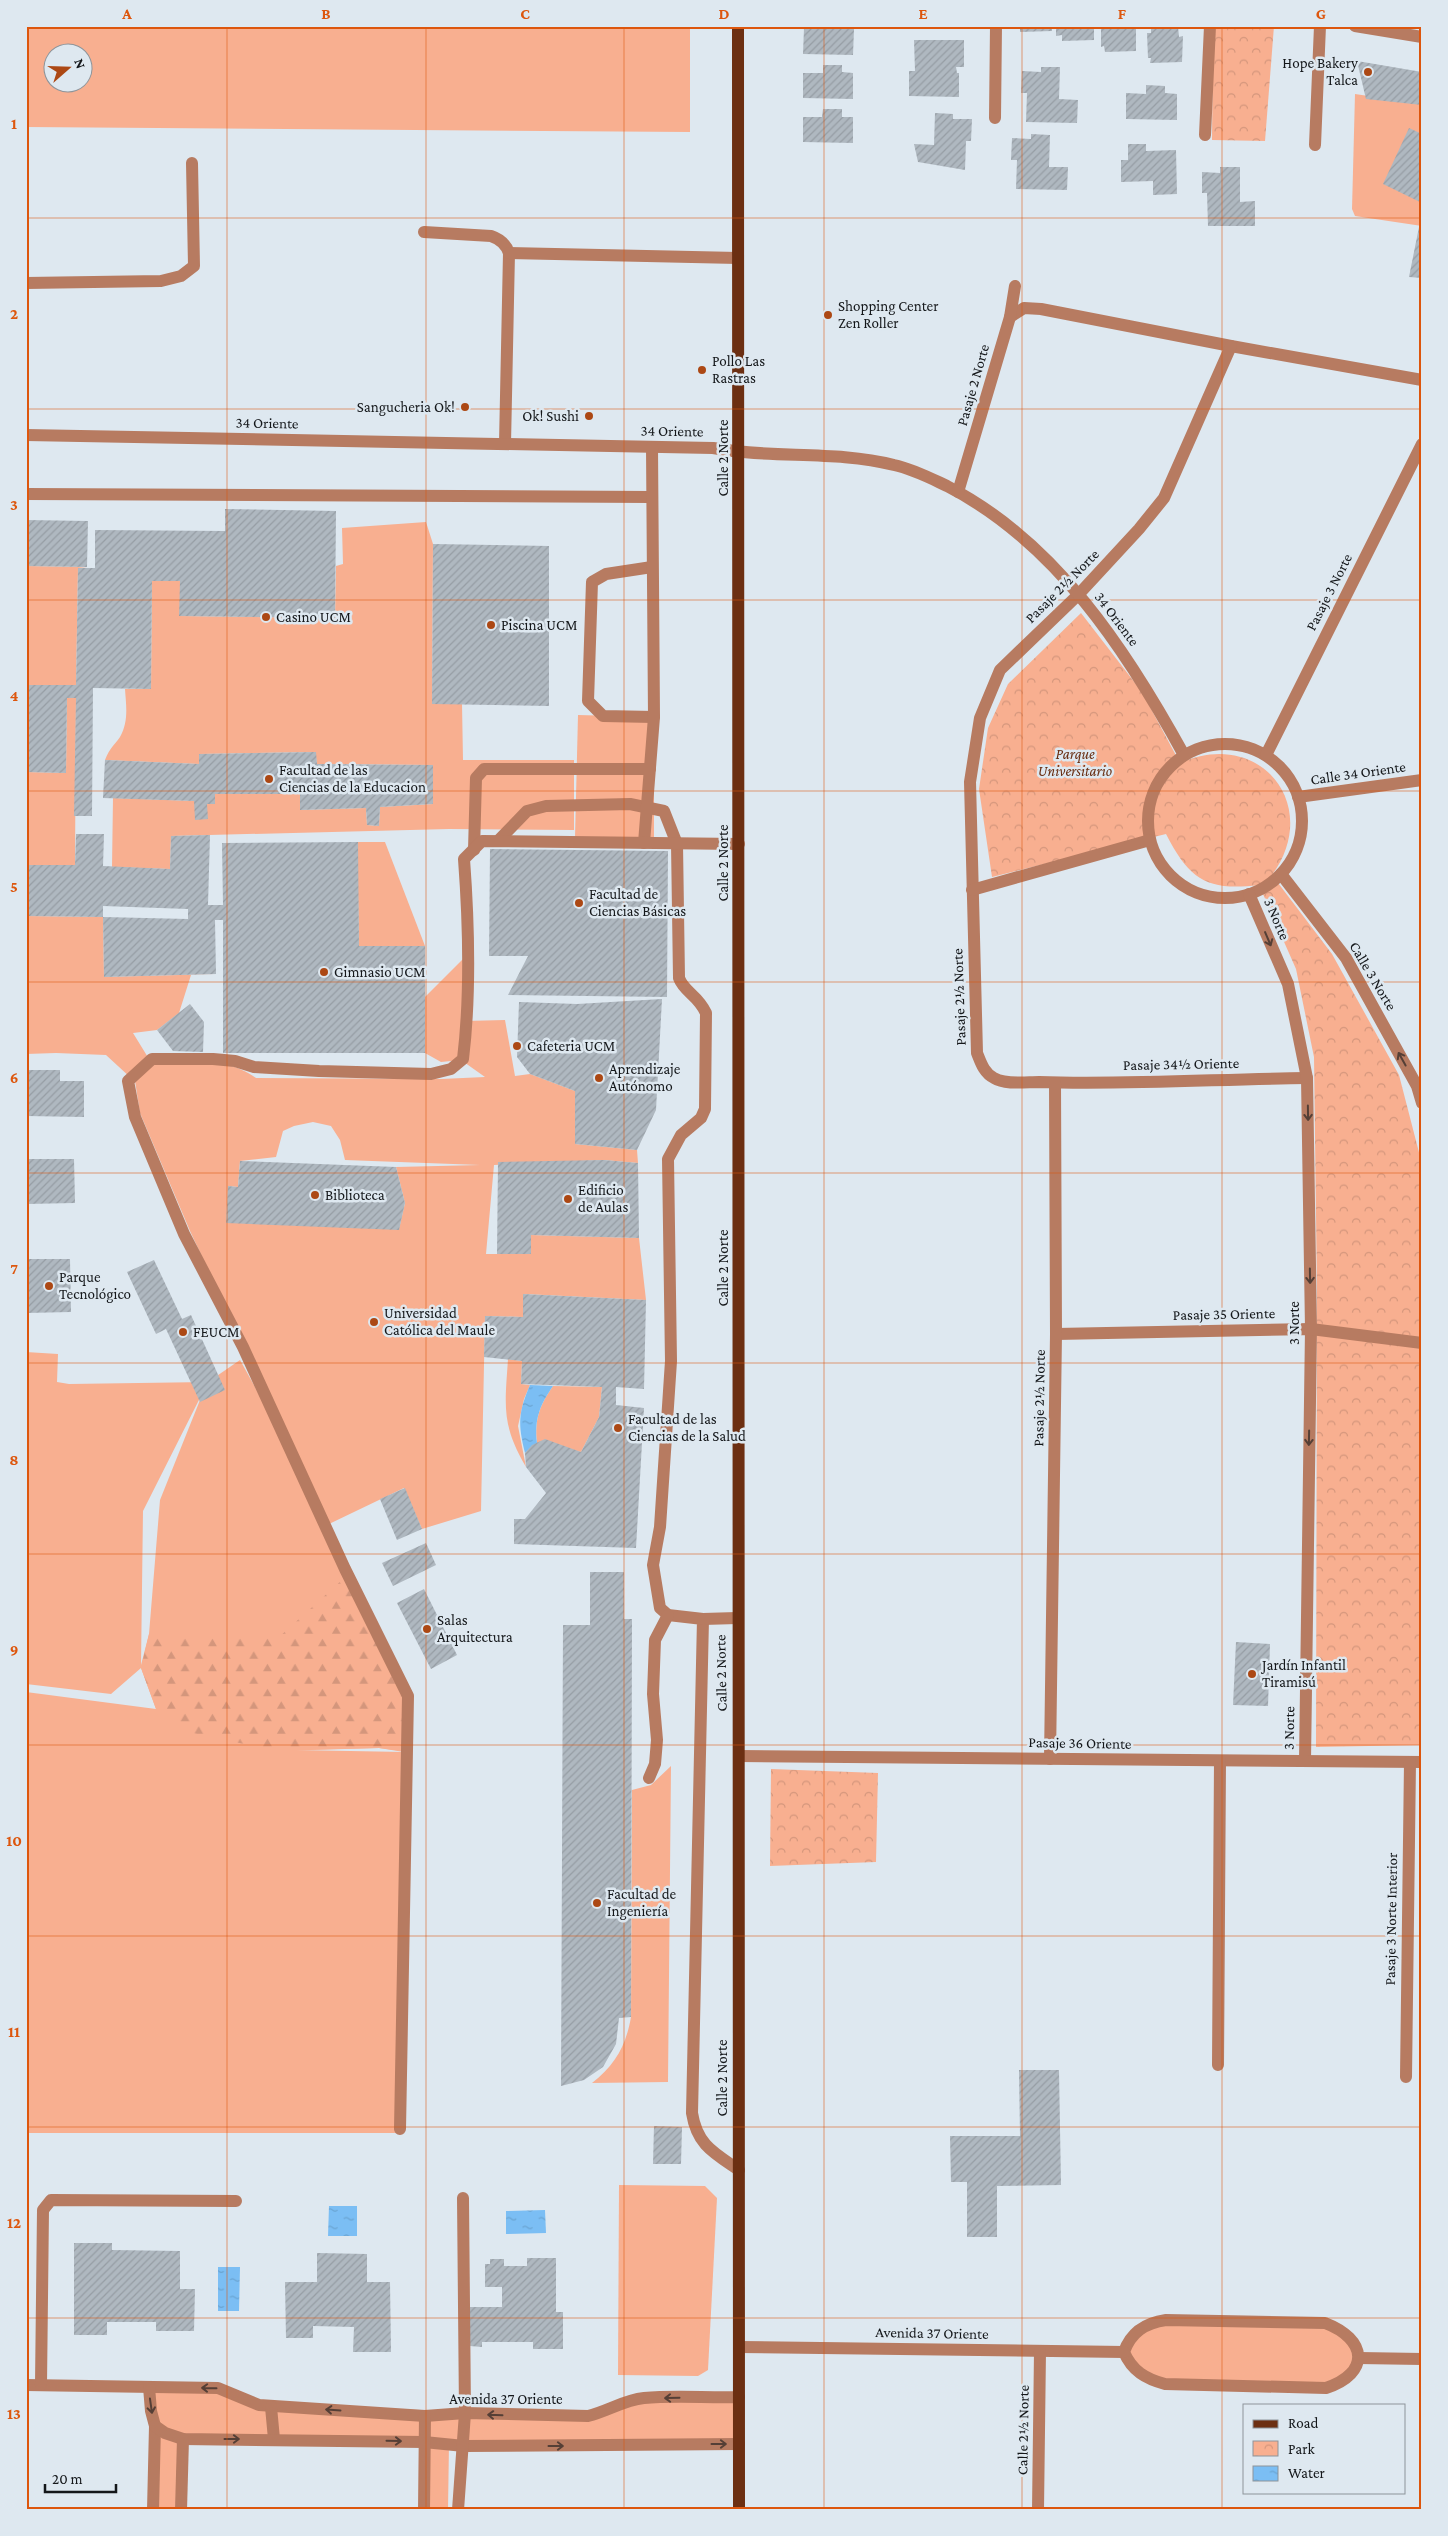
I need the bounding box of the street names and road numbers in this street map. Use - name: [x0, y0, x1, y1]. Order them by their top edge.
- street label: Pasaje 2 Norte: [954, 342, 993, 428]
- street label: 34 Oriente: [235, 414, 299, 432]
- street label: Calle 2 Norte: [715, 419, 731, 496]
- street label: 34 Oriente: [640, 422, 704, 440]
- street label: Pasaje 2½ Norte: [1022, 546, 1103, 627]
- street label: Pasaje 3 Norte: [1303, 551, 1356, 634]
- street label: 34 Oriente: [1092, 589, 1143, 649]
- street label: Calle 34 Oriente: [1309, 758, 1407, 788]
- street label: Calle 2 Norte: [715, 824, 731, 901]
- street label: 3 Norte: [1261, 896, 1293, 943]
- street label: Calle 3 Norte: [1346, 939, 1400, 1013]
- street label: Pasaje 2½ Norte: [949, 948, 970, 1046]
- street label: Pasaje 34½ Oriente: [1123, 1055, 1240, 1074]
- street label: Calle 2 Norte: [715, 1229, 731, 1306]
- street label: 3 Norte: [1286, 1301, 1302, 1345]
- street label: Pasaje 35 Oriente: [1173, 1305, 1276, 1324]
- street label: Pasaje 2½ Norte: [1030, 1349, 1049, 1447]
- street label: Calle 2 Norte: [712, 1634, 730, 1712]
- street label: 3 Norte: [1281, 1705, 1297, 1750]
- street label: Pasaje 36 Oriente: [1028, 1734, 1132, 1753]
- street label: Pasaje 3 Norte Interior: [1382, 1852, 1401, 1986]
- street label: Calle 2 Norte: [714, 2039, 730, 2116]
- street label: Avenida 37 Oriente: [875, 2324, 989, 2342]
- street label: Calle 2½ Norte: [1014, 2384, 1032, 2475]
- street label: Avenida 37 Oriente: [449, 2391, 563, 2407]

